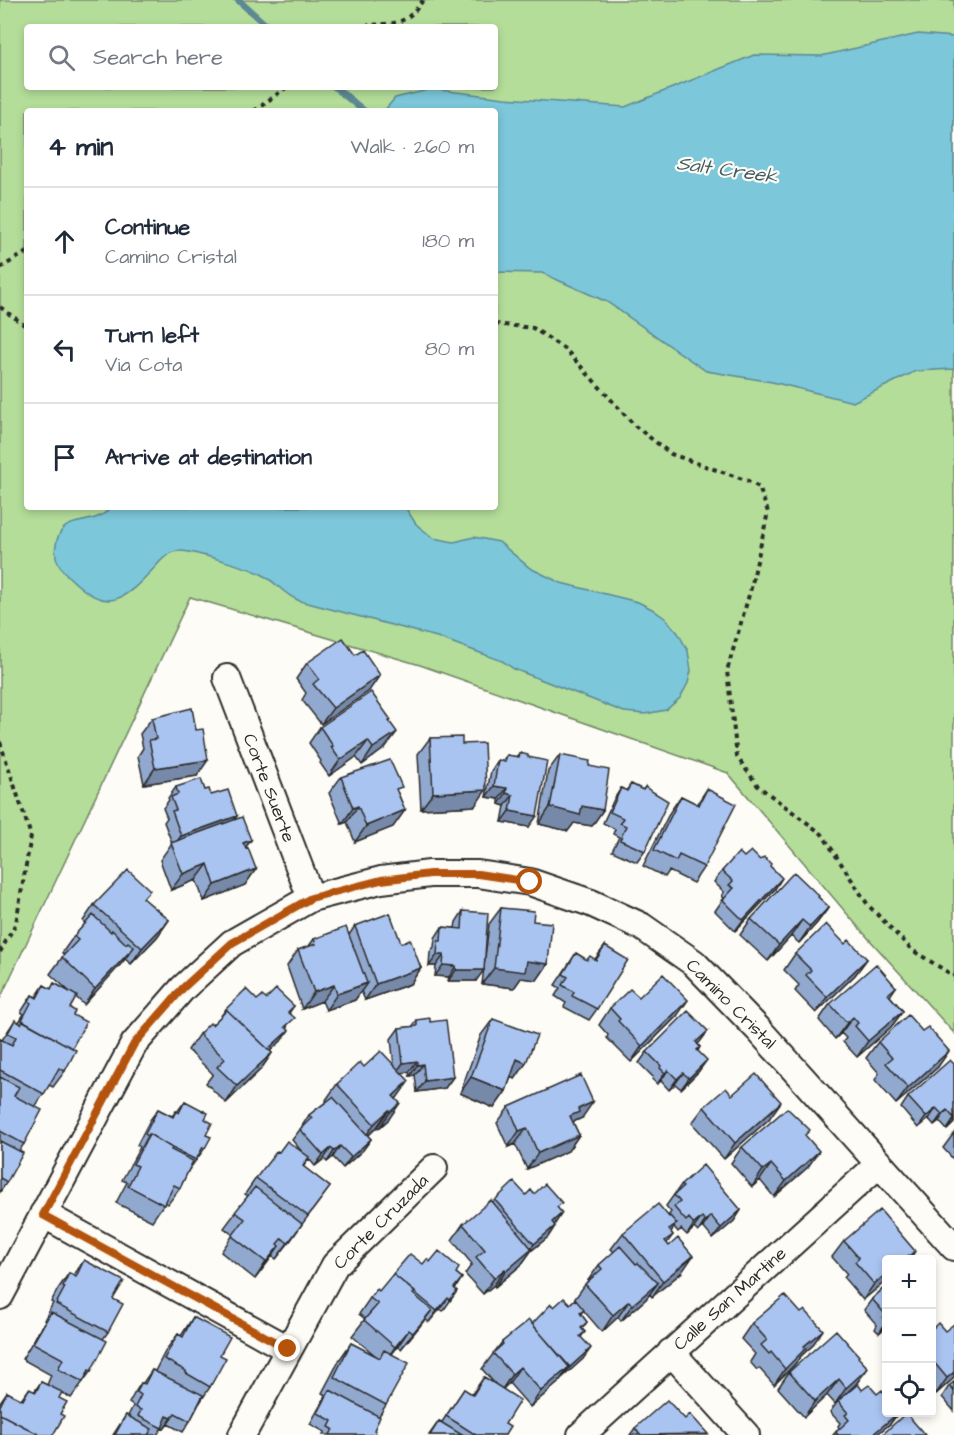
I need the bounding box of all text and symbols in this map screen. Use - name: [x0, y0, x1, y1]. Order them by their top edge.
- search box: [24, 24, 498, 90]
- icon: search: [45, 41, 78, 74]
- text: Search here: [93, 42, 223, 73]
- text: 4 min: [48, 129, 113, 165]
- text: Walk · 260 m: [351, 133, 474, 161]
- water label: Salt Creek: [675, 149, 780, 191]
- text: Continue: [105, 212, 190, 243]
- icon: ahead: [48, 225, 81, 258]
- text: 180 m: [422, 227, 474, 255]
- text: Camino Cristal: [105, 243, 237, 271]
- text: Turn left: [105, 320, 199, 351]
- icon: left: [48, 333, 81, 366]
- text: 80 m: [425, 335, 474, 363]
- text: Via Cota: [105, 351, 182, 379]
- icon: arrive: [48, 441, 81, 474]
- text: Arrive at destination: [105, 442, 312, 473]
- street label: Corte Suerte: [237, 730, 301, 846]
- route start: [516, 868, 542, 894]
- street label: Camino Cristal: [680, 953, 782, 1055]
- street label: Corte Cruzada: [328, 1169, 434, 1275]
- street label: Calle San Martine: [668, 1241, 792, 1357]
- map controls: [882, 1255, 936, 1417]
- button: +: [882, 1255, 936, 1309]
- button: −: [882, 1309, 936, 1363]
- route end: [274, 1335, 300, 1361]
- button: locate: [882, 1363, 936, 1417]

